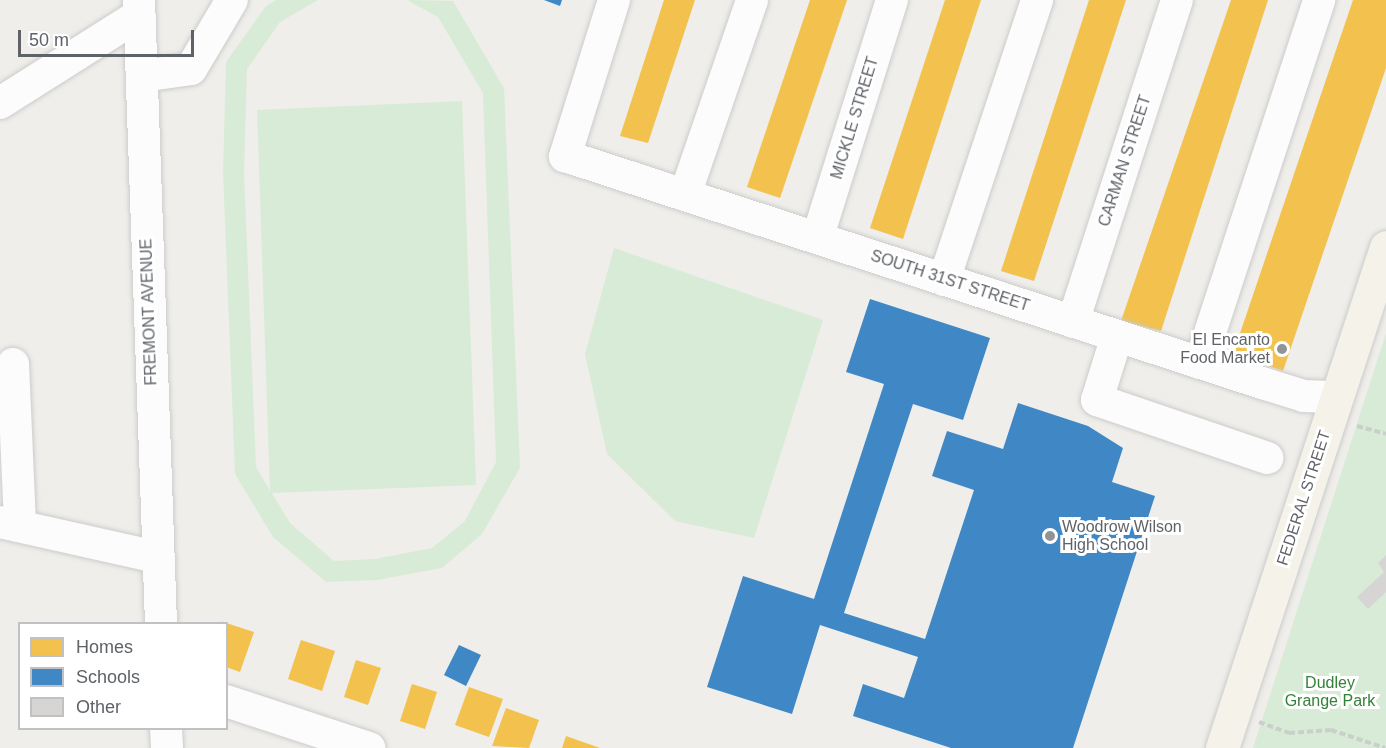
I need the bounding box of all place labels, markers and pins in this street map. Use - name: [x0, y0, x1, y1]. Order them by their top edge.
- place label: El Encanto Food Market: [1180, 330, 1270, 368]
- marker: El Encanto Food Market: [1275, 342, 1289, 356]
- place label: Woodrow Wilson High School: [1062, 517, 1182, 555]
- marker: Woodrow Wilson High School: [1043, 529, 1057, 543]

